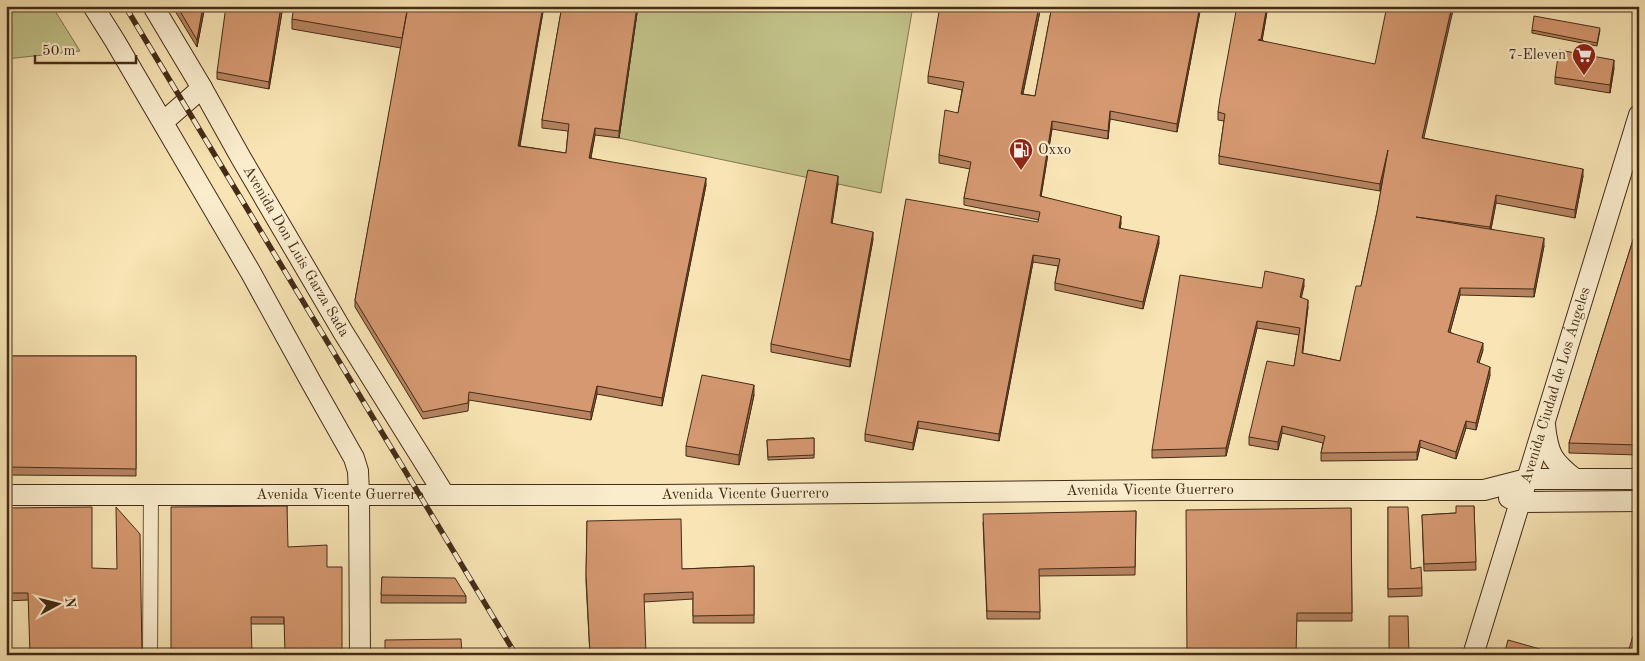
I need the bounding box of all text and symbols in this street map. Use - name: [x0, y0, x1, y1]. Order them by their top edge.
- scale bar: [35, 32, 136, 64]
- supermarket icon: 7-Eleven: [1571, 42, 1597, 76]
- text: 50 m: [42, 44, 76, 59]
- place label: 7-Eleven: [1508, 48, 1566, 63]
- fuel station icon: Oxxo: [1008, 137, 1034, 171]
- place label: Oxxo: [1038, 143, 1071, 158]
- street label: Avenida Don Luis Garza Sada: [240, 163, 352, 340]
- street label: Avenida Ciudad de Los Ángeles: [1519, 285, 1593, 486]
- street label: Avenida Vicente Guerrero: [1066, 482, 1234, 498]
- street label: Avenida Vicente Guerrero: [661, 486, 829, 502]
- street label: Avenida Vicente Guerrero: [256, 488, 424, 503]
- north arrow: [32, 578, 82, 628]
- text: N: [62, 596, 78, 609]

